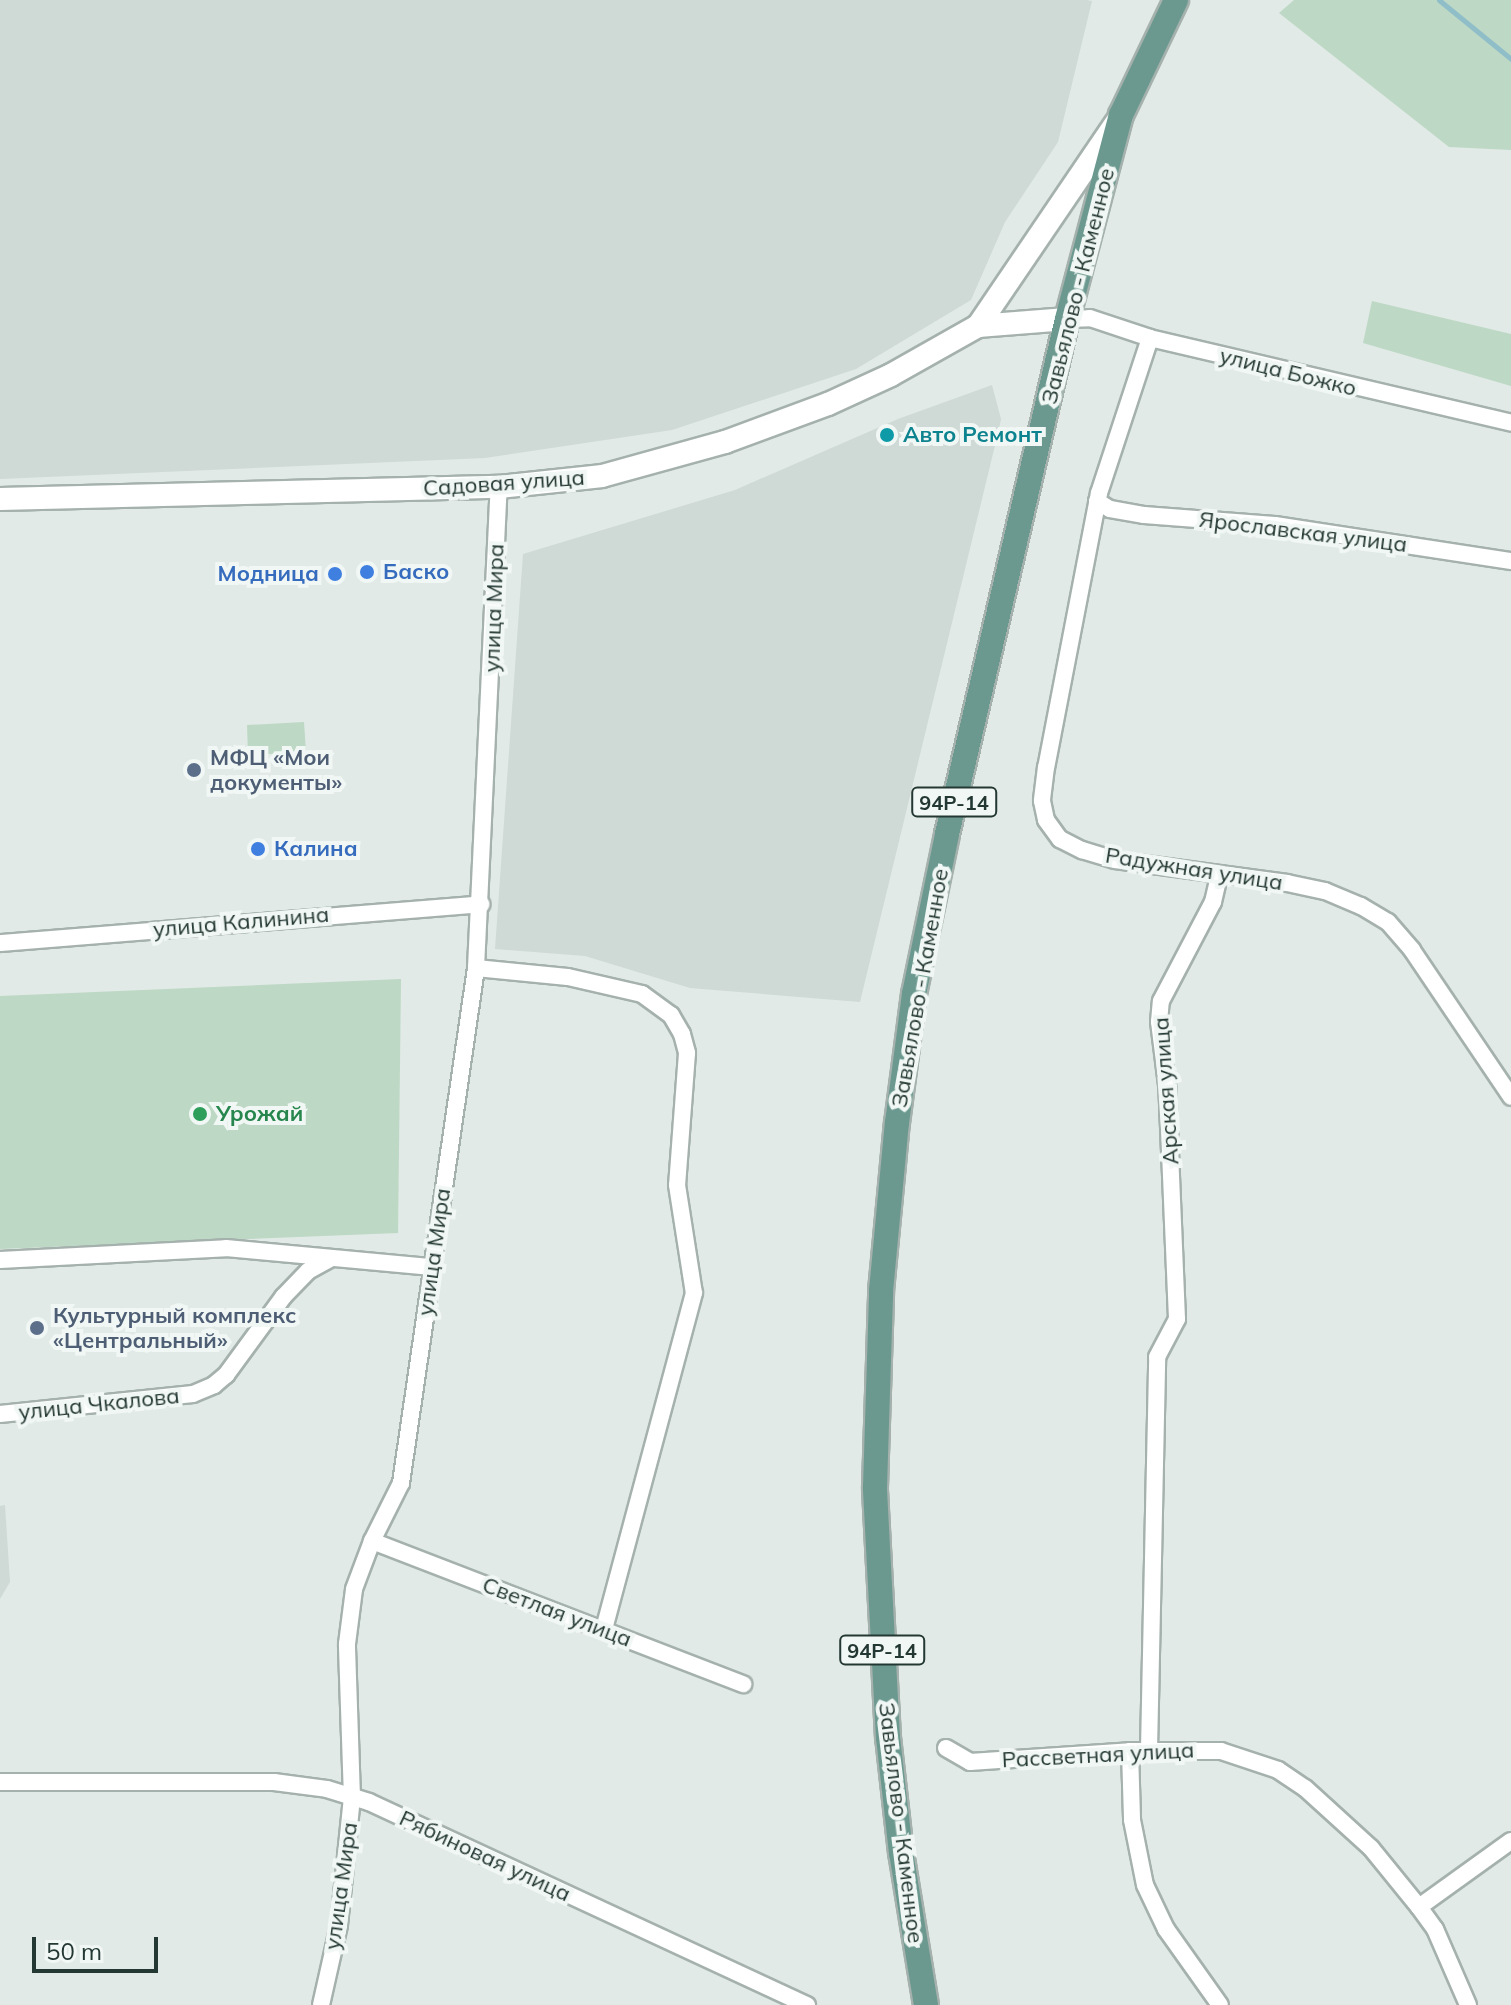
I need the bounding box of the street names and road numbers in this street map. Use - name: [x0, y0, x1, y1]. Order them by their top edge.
- street label: Завьялово - Каменное: [1036, 165, 1120, 407]
- street label: улица Божко: [1217, 342, 1359, 402]
- street label: Садовая улица: [422, 464, 586, 502]
- street label: Ярославская улица: [1197, 506, 1409, 558]
- street label: улица Мира: [479, 543, 509, 673]
- road number: 94Р-14: [910, 786, 998, 818]
- street label: Радужная улица: [1104, 842, 1284, 896]
- street label: Завьялово - Каменное: [886, 866, 954, 1110]
- street label: улица Калинина: [152, 901, 330, 943]
- street label: Арская улица: [1148, 1016, 1184, 1166]
- street label: улица Мира: [412, 1186, 456, 1318]
- street label: улица Чкалова: [17, 1382, 181, 1426]
- street label: Светлая улица: [479, 1571, 635, 1653]
- road number: 94Р-14: [838, 1634, 926, 1666]
- street label: Завьялово - Каменное: [873, 1701, 929, 1945]
- street label: Рассветная улица: [1001, 1737, 1195, 1773]
- street label: Рябиновая улица: [395, 1805, 575, 1907]
- street label: улица Мира: [319, 1820, 363, 1952]

